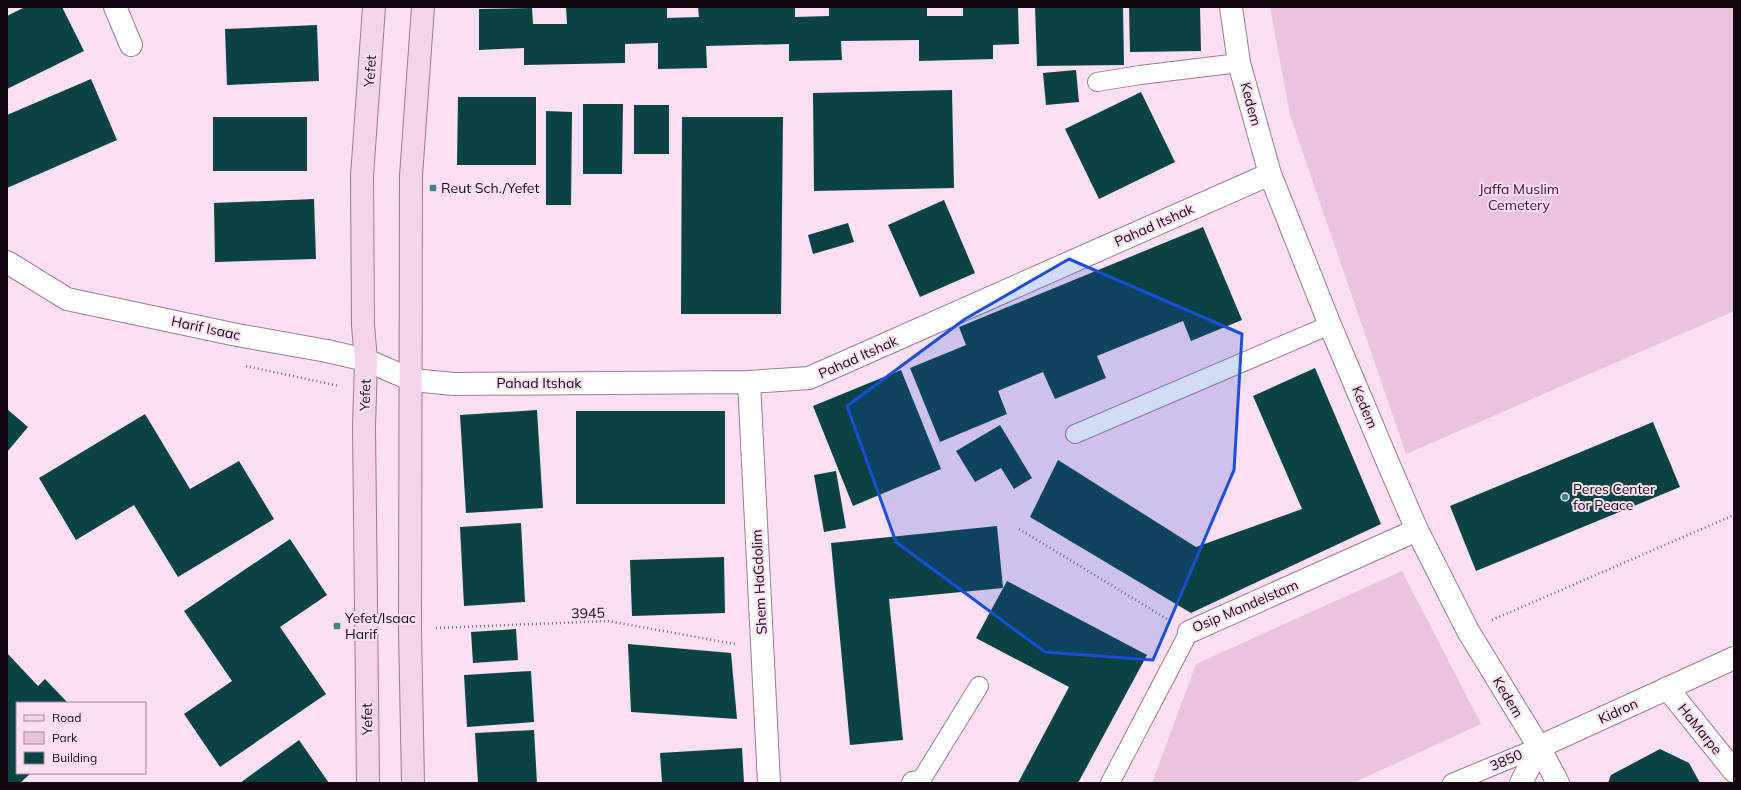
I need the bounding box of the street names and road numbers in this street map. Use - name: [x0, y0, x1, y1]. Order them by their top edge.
- street label: Yefet: [360, 54, 380, 89]
- street label: Kedem: [1237, 80, 1265, 128]
- street label: Pahad Itshak: [1111, 199, 1197, 251]
- street label: Harif Isaac: [170, 312, 242, 344]
- street label: Pahad Itshak: [815, 331, 901, 383]
- street label: Pahad Itshak: [496, 374, 582, 392]
- street label: Yefet: [355, 379, 375, 412]
- street label: Kedem: [1348, 383, 1382, 431]
- street label: Shem HaGdolim: [747, 529, 771, 635]
- street label: Osip Mandelstam: [1189, 576, 1301, 636]
- street label: 3945: [571, 604, 605, 622]
- street label: Kedem: [1489, 673, 1527, 721]
- street label: Kidron: [1595, 694, 1641, 728]
- street label: HaMarpe: [1674, 700, 1726, 758]
- street label: Yefet: [358, 703, 376, 736]
- street label: 3850: [1487, 745, 1525, 775]

